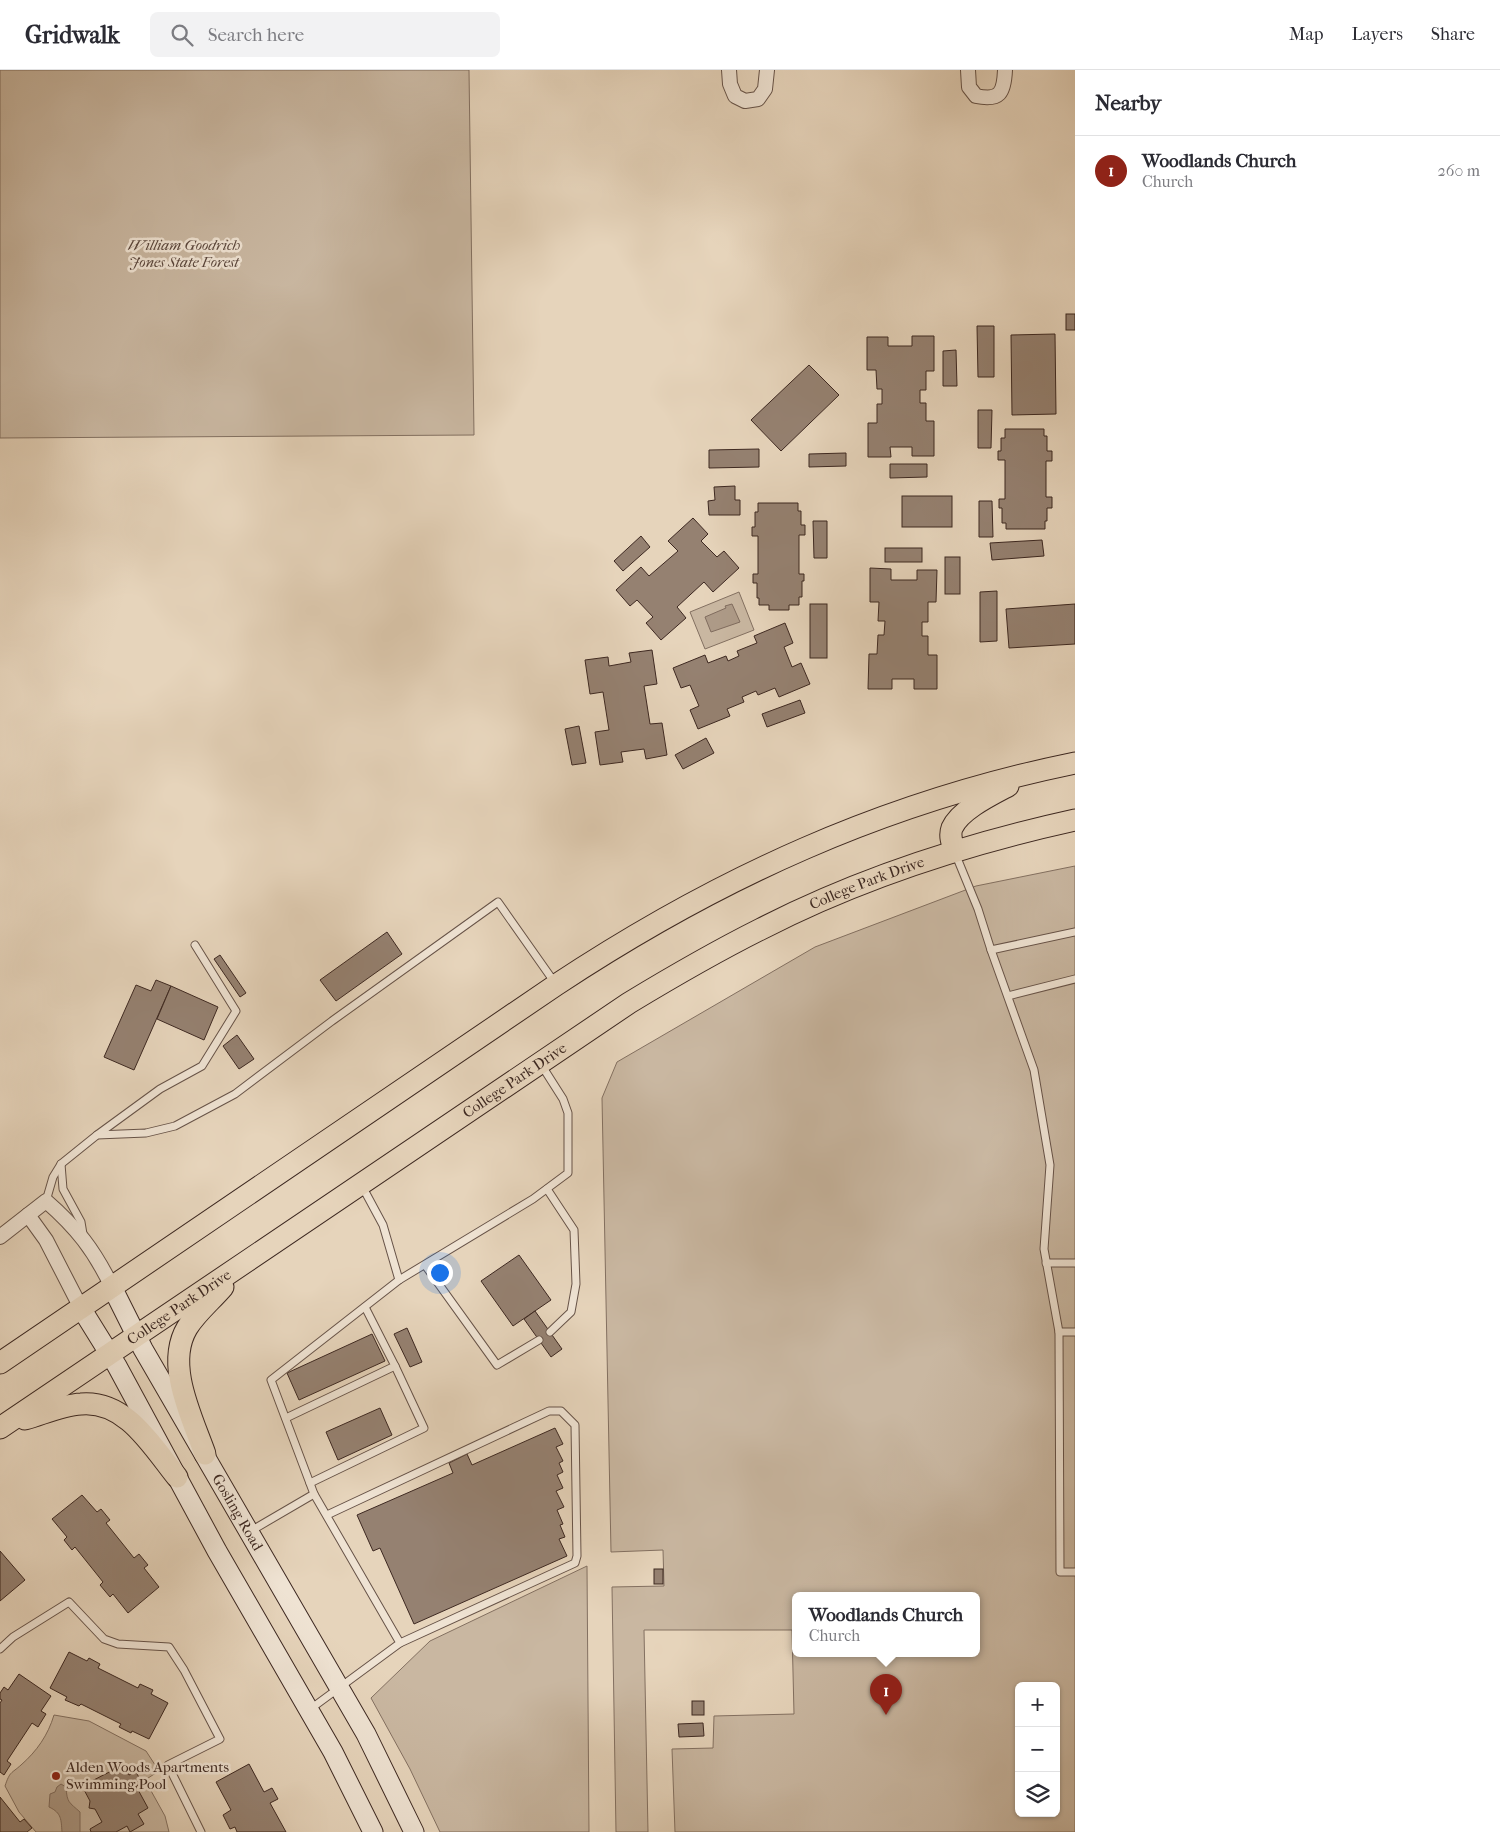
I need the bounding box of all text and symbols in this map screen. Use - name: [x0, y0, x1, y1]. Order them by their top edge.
- search box: [150, 12, 500, 57]
- text: Gridwalk: [25, 21, 120, 49]
- icon: search: [168, 21, 196, 49]
- text: Search here: [208, 24, 304, 46]
- text: Map: [1289, 24, 1323, 45]
- text: Layers: [1351, 24, 1403, 45]
- text: Share: [1431, 24, 1475, 45]
- text: Nearby: [1095, 91, 1161, 115]
- text: Woodlands Church: [1142, 150, 1296, 172]
- text: 1: [1108, 161, 1114, 180]
- text: 260 m: [1438, 161, 1480, 180]
- text: Church: [1142, 172, 1193, 191]
- park label: William Goodrich Jones State Forest: [128, 236, 241, 271]
- street label: College Park Drive: [807, 853, 927, 913]
- street label: College Park Drive: [459, 1038, 570, 1122]
- your location: [427, 1260, 453, 1286]
- street label: College Park Drive: [124, 1265, 235, 1349]
- street label: Gosling Road: [208, 1471, 267, 1555]
- popup: [792, 1592, 980, 1657]
- text: Woodlands Church: [809, 1604, 963, 1626]
- text: Church: [809, 1626, 860, 1645]
- pin: 1: [870, 1674, 902, 1715]
- map controls: [1015, 1682, 1060, 1817]
- button: +: [1015, 1682, 1060, 1727]
- button: −: [1015, 1727, 1060, 1772]
- place label: Alden Woods Apartments Swimming Pool: [65, 1758, 230, 1793]
- marker: Alden Woods Apartments Swimming Pool: [50, 1770, 62, 1782]
- button: layers: [1015, 1772, 1060, 1817]

